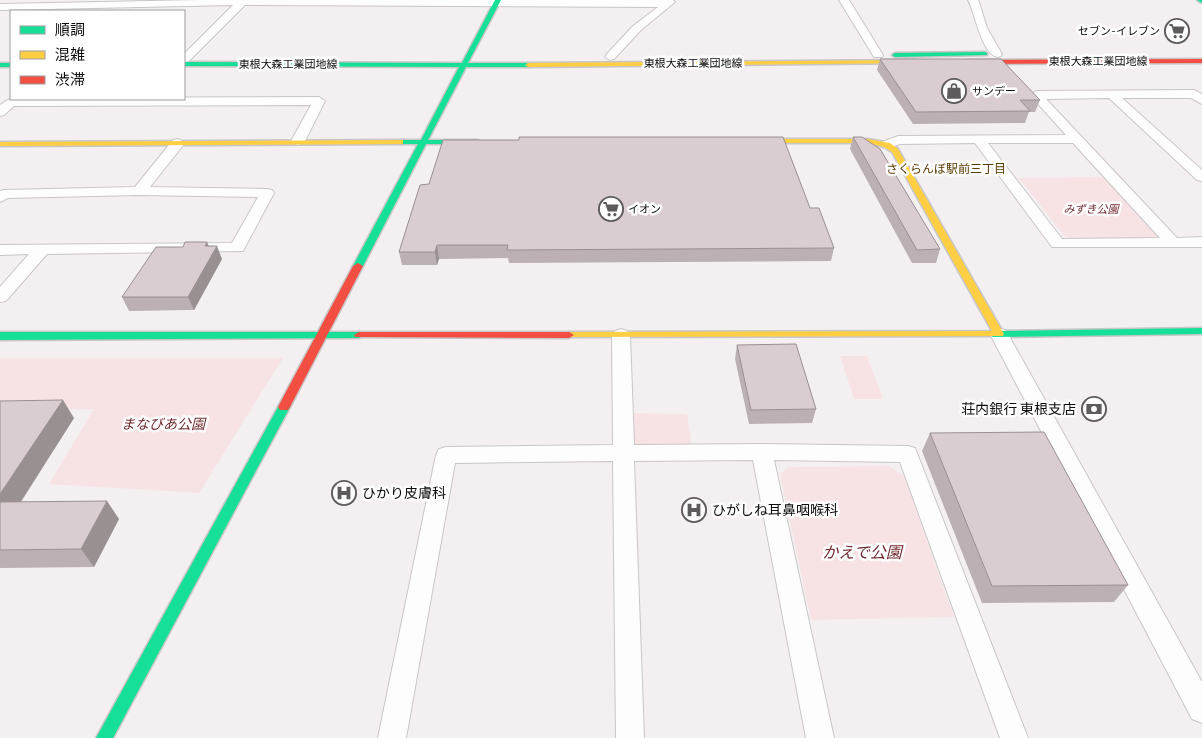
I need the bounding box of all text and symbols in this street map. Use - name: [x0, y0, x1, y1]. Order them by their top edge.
- legend: [10, 10, 185, 100]
- supermarket icon: セブン-イレブン: [1164, 18, 1190, 44]
- text: 順調: [55, 21, 85, 39]
- place label: セブン-イレブン: [1078, 25, 1160, 38]
- text: 混雑: [55, 46, 85, 64]
- street label: 東根大森工業団地線: [1049, 55, 1148, 68]
- street label: 東根大森工業団地線: [644, 57, 743, 70]
- street label: 東根大森工業団地線: [239, 58, 338, 71]
- text: 渋滞: [55, 71, 85, 89]
- shop icon: サンデー: [941, 78, 967, 104]
- place label: サンデー: [972, 85, 1016, 98]
- district label: さくらんぼ駅前三丁目: [886, 162, 1006, 176]
- supermarket icon: イオン: [598, 196, 624, 222]
- place label: イオン: [628, 203, 661, 216]
- park label: みずき公園: [1064, 203, 1120, 216]
- bank icon: 荘内銀行 東根支店: [1081, 396, 1107, 422]
- place label: 荘内銀行 東根支店: [961, 401, 1076, 418]
- park label: まなびあ公園: [121, 416, 207, 433]
- hospital icon: ひかり皮膚科: [331, 480, 357, 506]
- place label: ひかり皮膚科: [362, 485, 446, 502]
- hospital icon: ひがしね耳鼻咽喉科: [681, 497, 707, 523]
- place label: ひがしね耳鼻咽喉科: [712, 502, 838, 519]
- park label: かえで公園: [822, 543, 904, 562]

